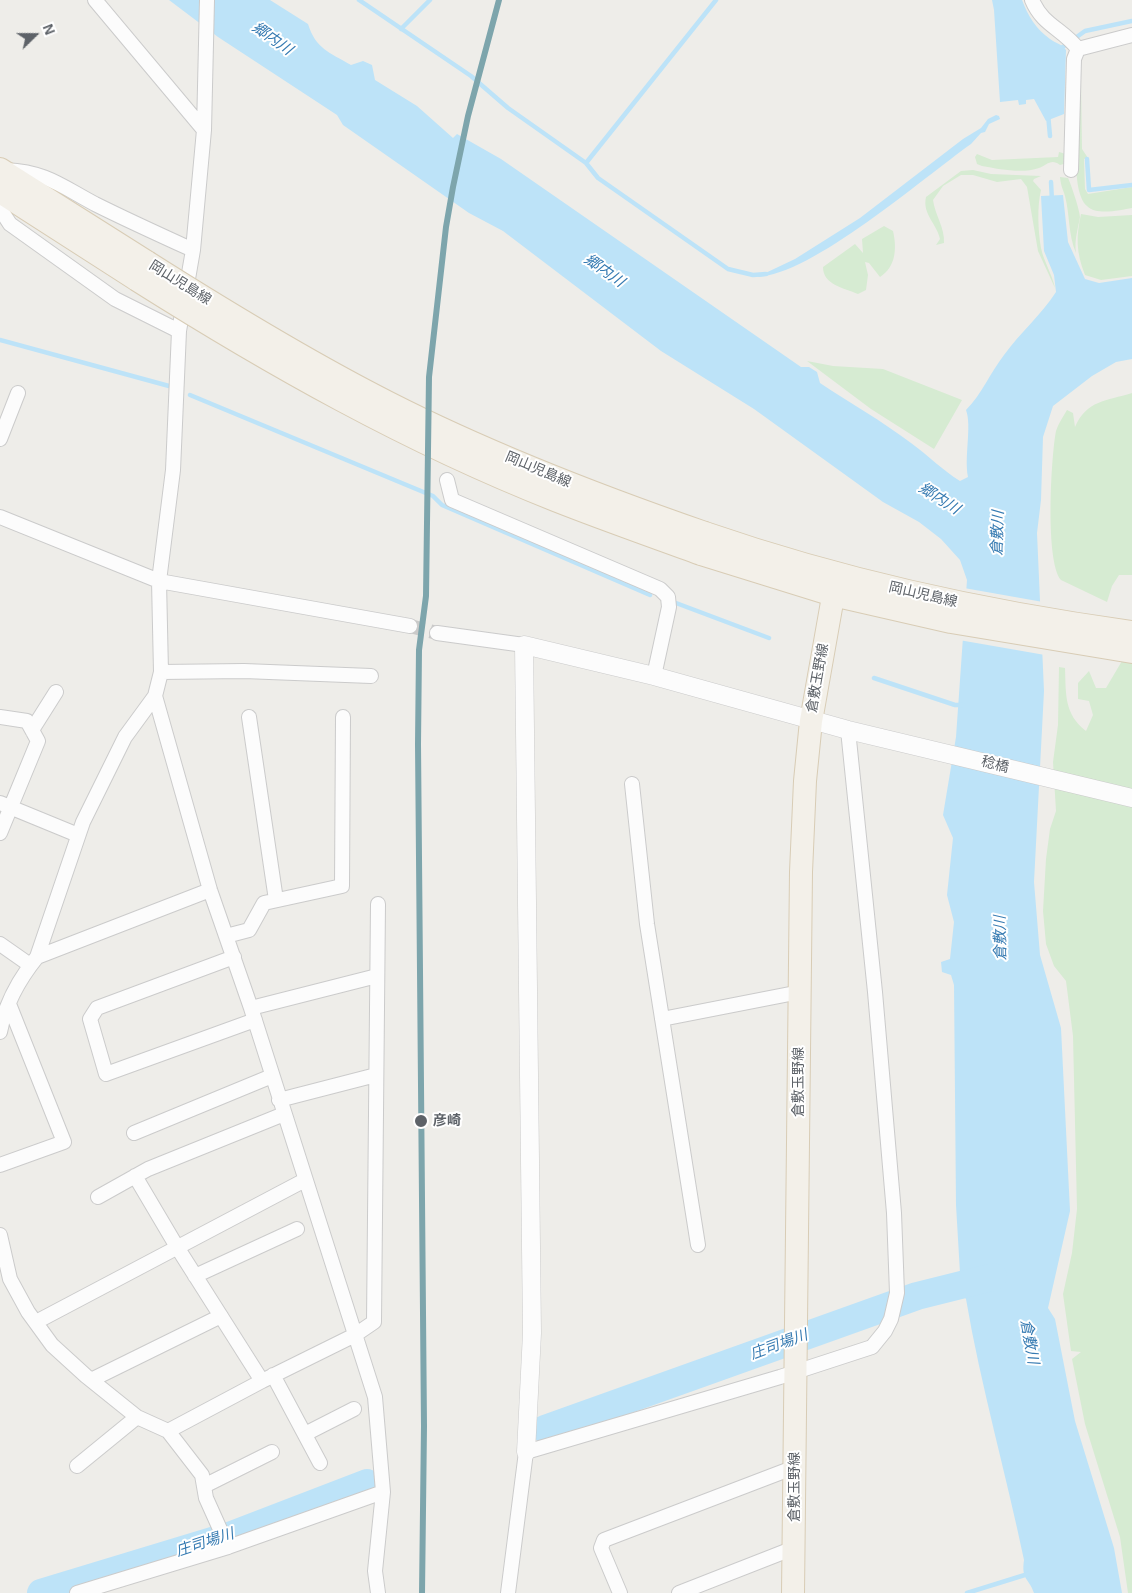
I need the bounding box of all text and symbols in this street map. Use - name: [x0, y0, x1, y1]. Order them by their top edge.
- north arrow: [10, 10, 60, 60]
- water label: 郷内川: [248, 19, 296, 59]
- text: N: [40, 22, 58, 37]
- water label: 郷内川: [580, 251, 628, 291]
- street label: 岡山児島線: [146, 257, 214, 309]
- street label: 岡山児島線: [503, 449, 573, 491]
- water label: 郷内川: [915, 479, 963, 519]
- water label: 倉敷川: [988, 510, 1008, 556]
- street label: 岡山児島線: [887, 579, 959, 611]
- street label: 倉敷玉野線: [804, 642, 832, 714]
- street label: 稔橋: [979, 753, 1011, 777]
- water label: 倉敷川: [992, 915, 1010, 961]
- street label: 倉敷玉野線: [791, 1047, 807, 1117]
- marker: 彦崎: [413, 1113, 429, 1129]
- place label: 彦崎: [433, 1113, 461, 1129]
- water label: 倉敷川: [1016, 1318, 1042, 1366]
- water label: 庄司場川: [748, 1326, 810, 1364]
- street label: 倉敷玉野線: [787, 1452, 803, 1522]
- water label: 庄司場川: [174, 1525, 236, 1561]

